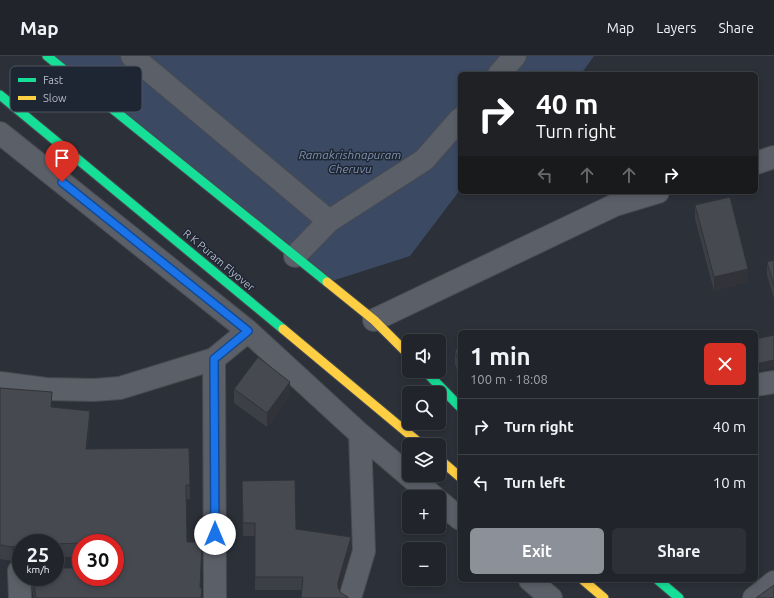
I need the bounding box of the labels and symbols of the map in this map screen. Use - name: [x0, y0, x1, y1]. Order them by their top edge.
- legend: [10, 66, 142, 112]
- text: Fast: [43, 74, 64, 86]
- text: Slow: [43, 92, 67, 104]
- pin: [45, 141, 79, 182]
- water label: Ramakrishnapuram Cheruvu: [299, 148, 401, 175]
- street label: R K Puram Flyover: [181, 227, 258, 294]
- position arrow: [194, 513, 236, 555]
- speed limit sign: 30: [72, 534, 124, 586]

